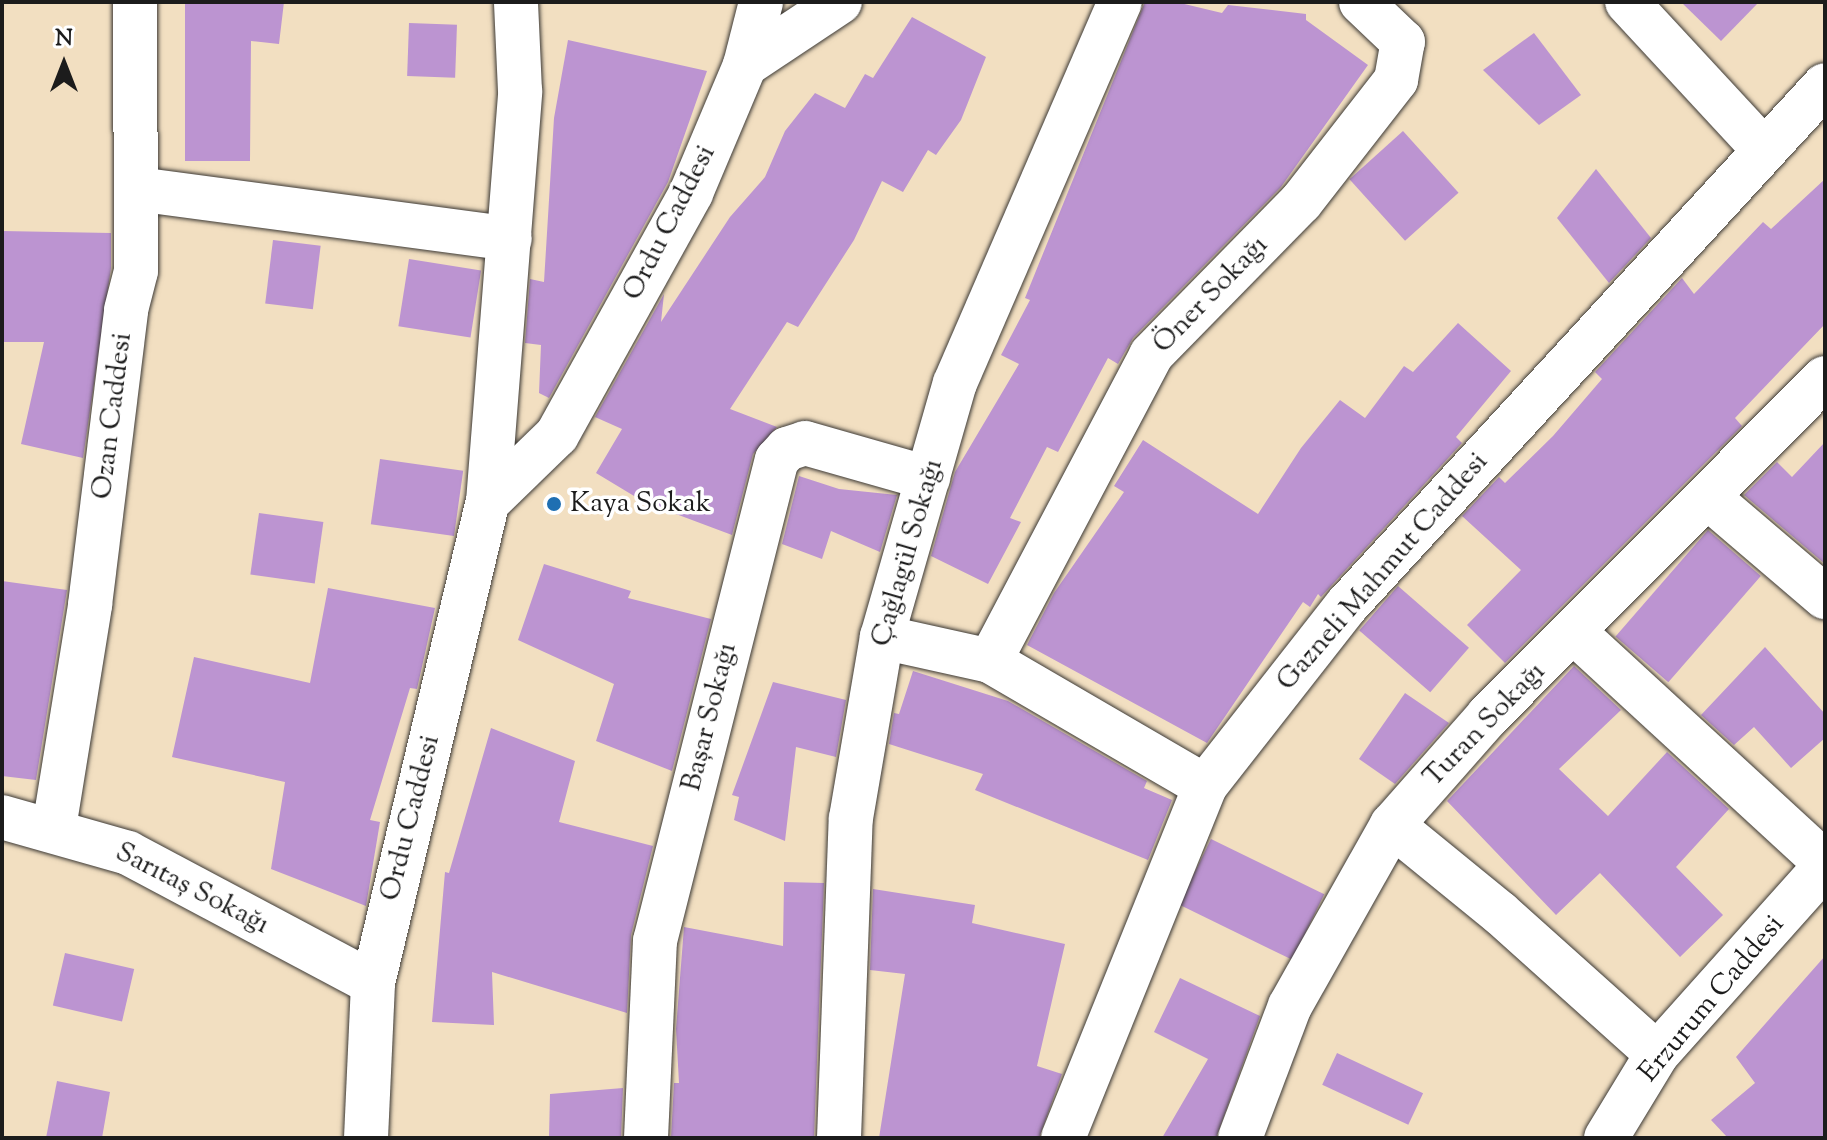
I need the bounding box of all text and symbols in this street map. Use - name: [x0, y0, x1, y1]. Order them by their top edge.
- north arrow: [24, 24, 104, 104]
- text: N: [55, 24, 73, 56]
- street label: Ordu Caddesi: [616, 140, 724, 306]
- street label: Öner Sokağı: [1146, 229, 1276, 361]
- street label: Ozan Caddesi: [86, 331, 140, 501]
- street label: Gazneli Mahmut Caddesi: [1270, 446, 1496, 698]
- street label: Çağlagül Sokağı: [865, 455, 951, 651]
- place label: Kaya Sokak: [570, 487, 711, 521]
- marker: Kaya Sokak: [545, 495, 563, 513]
- street label: Başar Sokağı: [675, 639, 745, 795]
- street label: Turan Sokağı: [1417, 656, 1553, 794]
- street label: Ordu Caddesi: [374, 732, 448, 904]
- street label: Sarıtaş Sokağı: [109, 836, 275, 942]
- street label: Erzurum Caddesi: [1632, 909, 1792, 1089]

